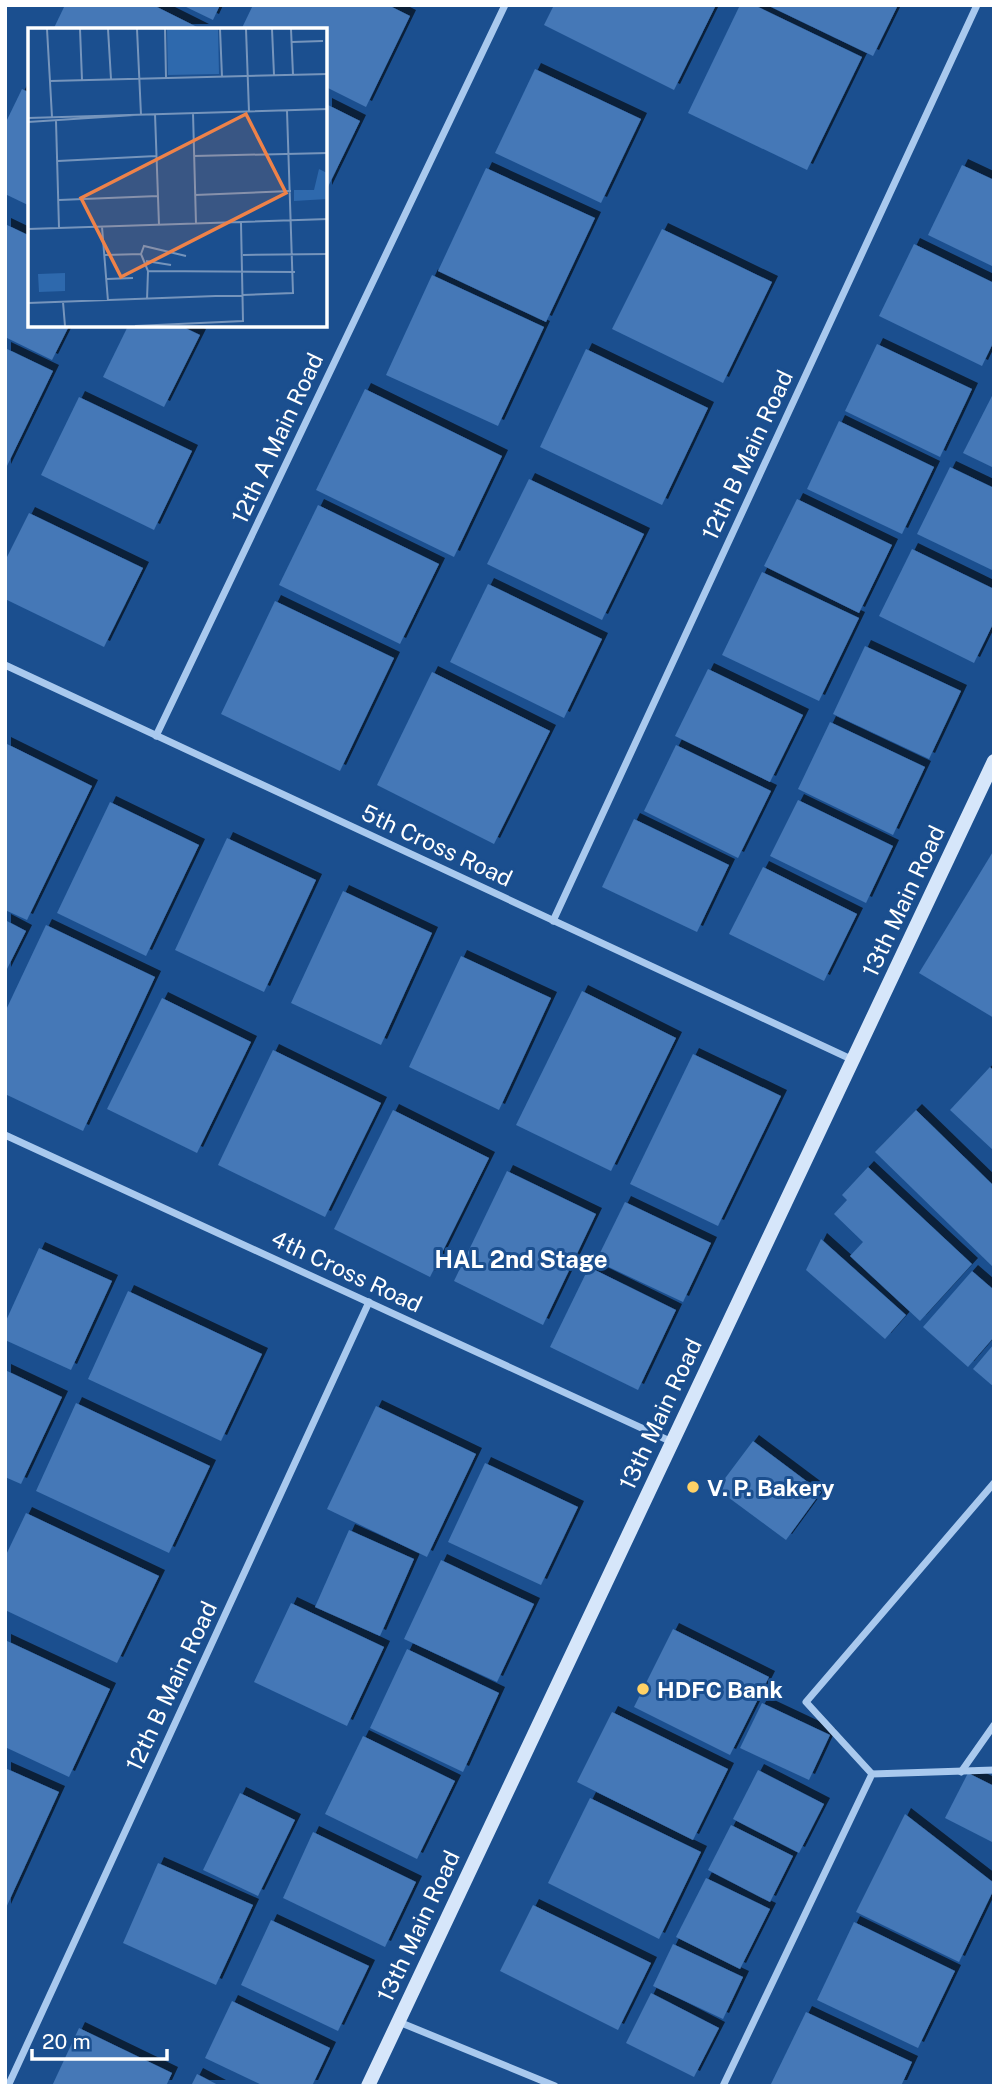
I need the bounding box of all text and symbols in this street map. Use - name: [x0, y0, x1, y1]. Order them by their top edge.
- inset map: [28, 28, 327, 327]
- street label: 12th A Main Road: [226, 348, 328, 528]
- street label: 12th B Main Road: [696, 366, 798, 544]
- street label: 5th Cross Road: [357, 798, 517, 892]
- street label: 13th Main Road: [856, 821, 950, 981]
- street label: 4th Cross Road: [267, 1224, 427, 1318]
- district label: HAL 2nd Stage: [434, 1245, 608, 1273]
- street label: 13th Main Road: [613, 1334, 707, 1494]
- place label: V. P. Bakery: [707, 1474, 834, 1501]
- marker: V. P. Bakery: [685, 1479, 701, 1495]
- street label: 12th B Main Road: [120, 1597, 222, 1775]
- place label: HDFC Bank: [657, 1676, 783, 1703]
- marker: HDFC Bank: [635, 1681, 651, 1697]
- street label: 13th Main Road: [371, 1846, 465, 2006]
- scale bar: [32, 2018, 166, 2062]
- text: 20 m: [42, 2029, 91, 2054]

